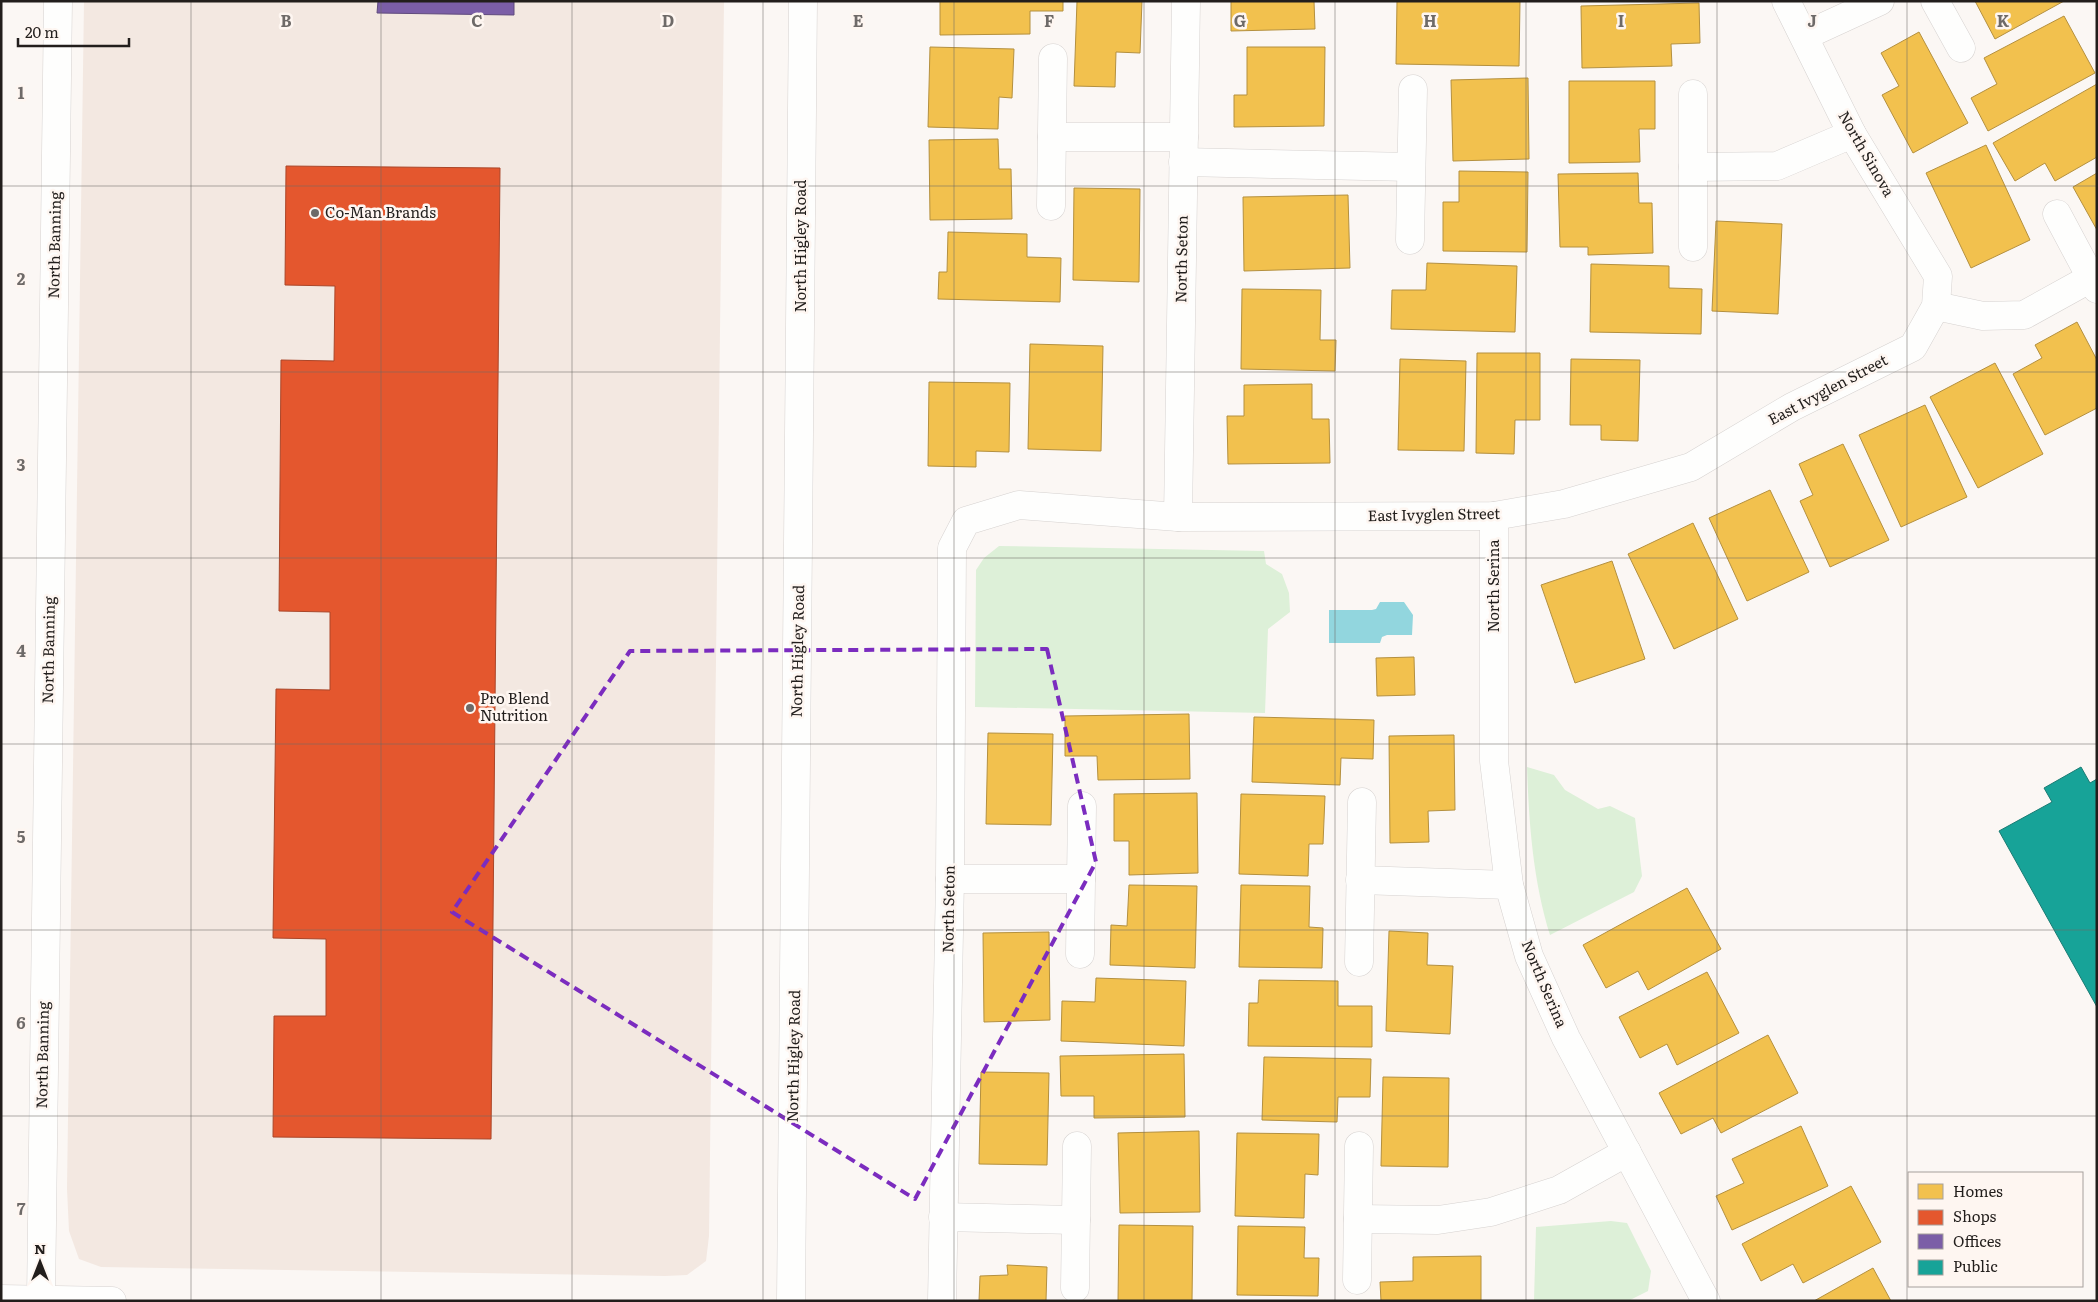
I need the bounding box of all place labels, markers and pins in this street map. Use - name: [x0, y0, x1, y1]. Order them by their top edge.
- place label: Co-Man Brands: [325, 200, 436, 223]
- marker: Co-Man Brands: [309, 207, 321, 219]
- place label: Pro Blend Nutrition: [480, 686, 549, 726]
- marker: Pro Blend Nutrition: [464, 702, 476, 714]

